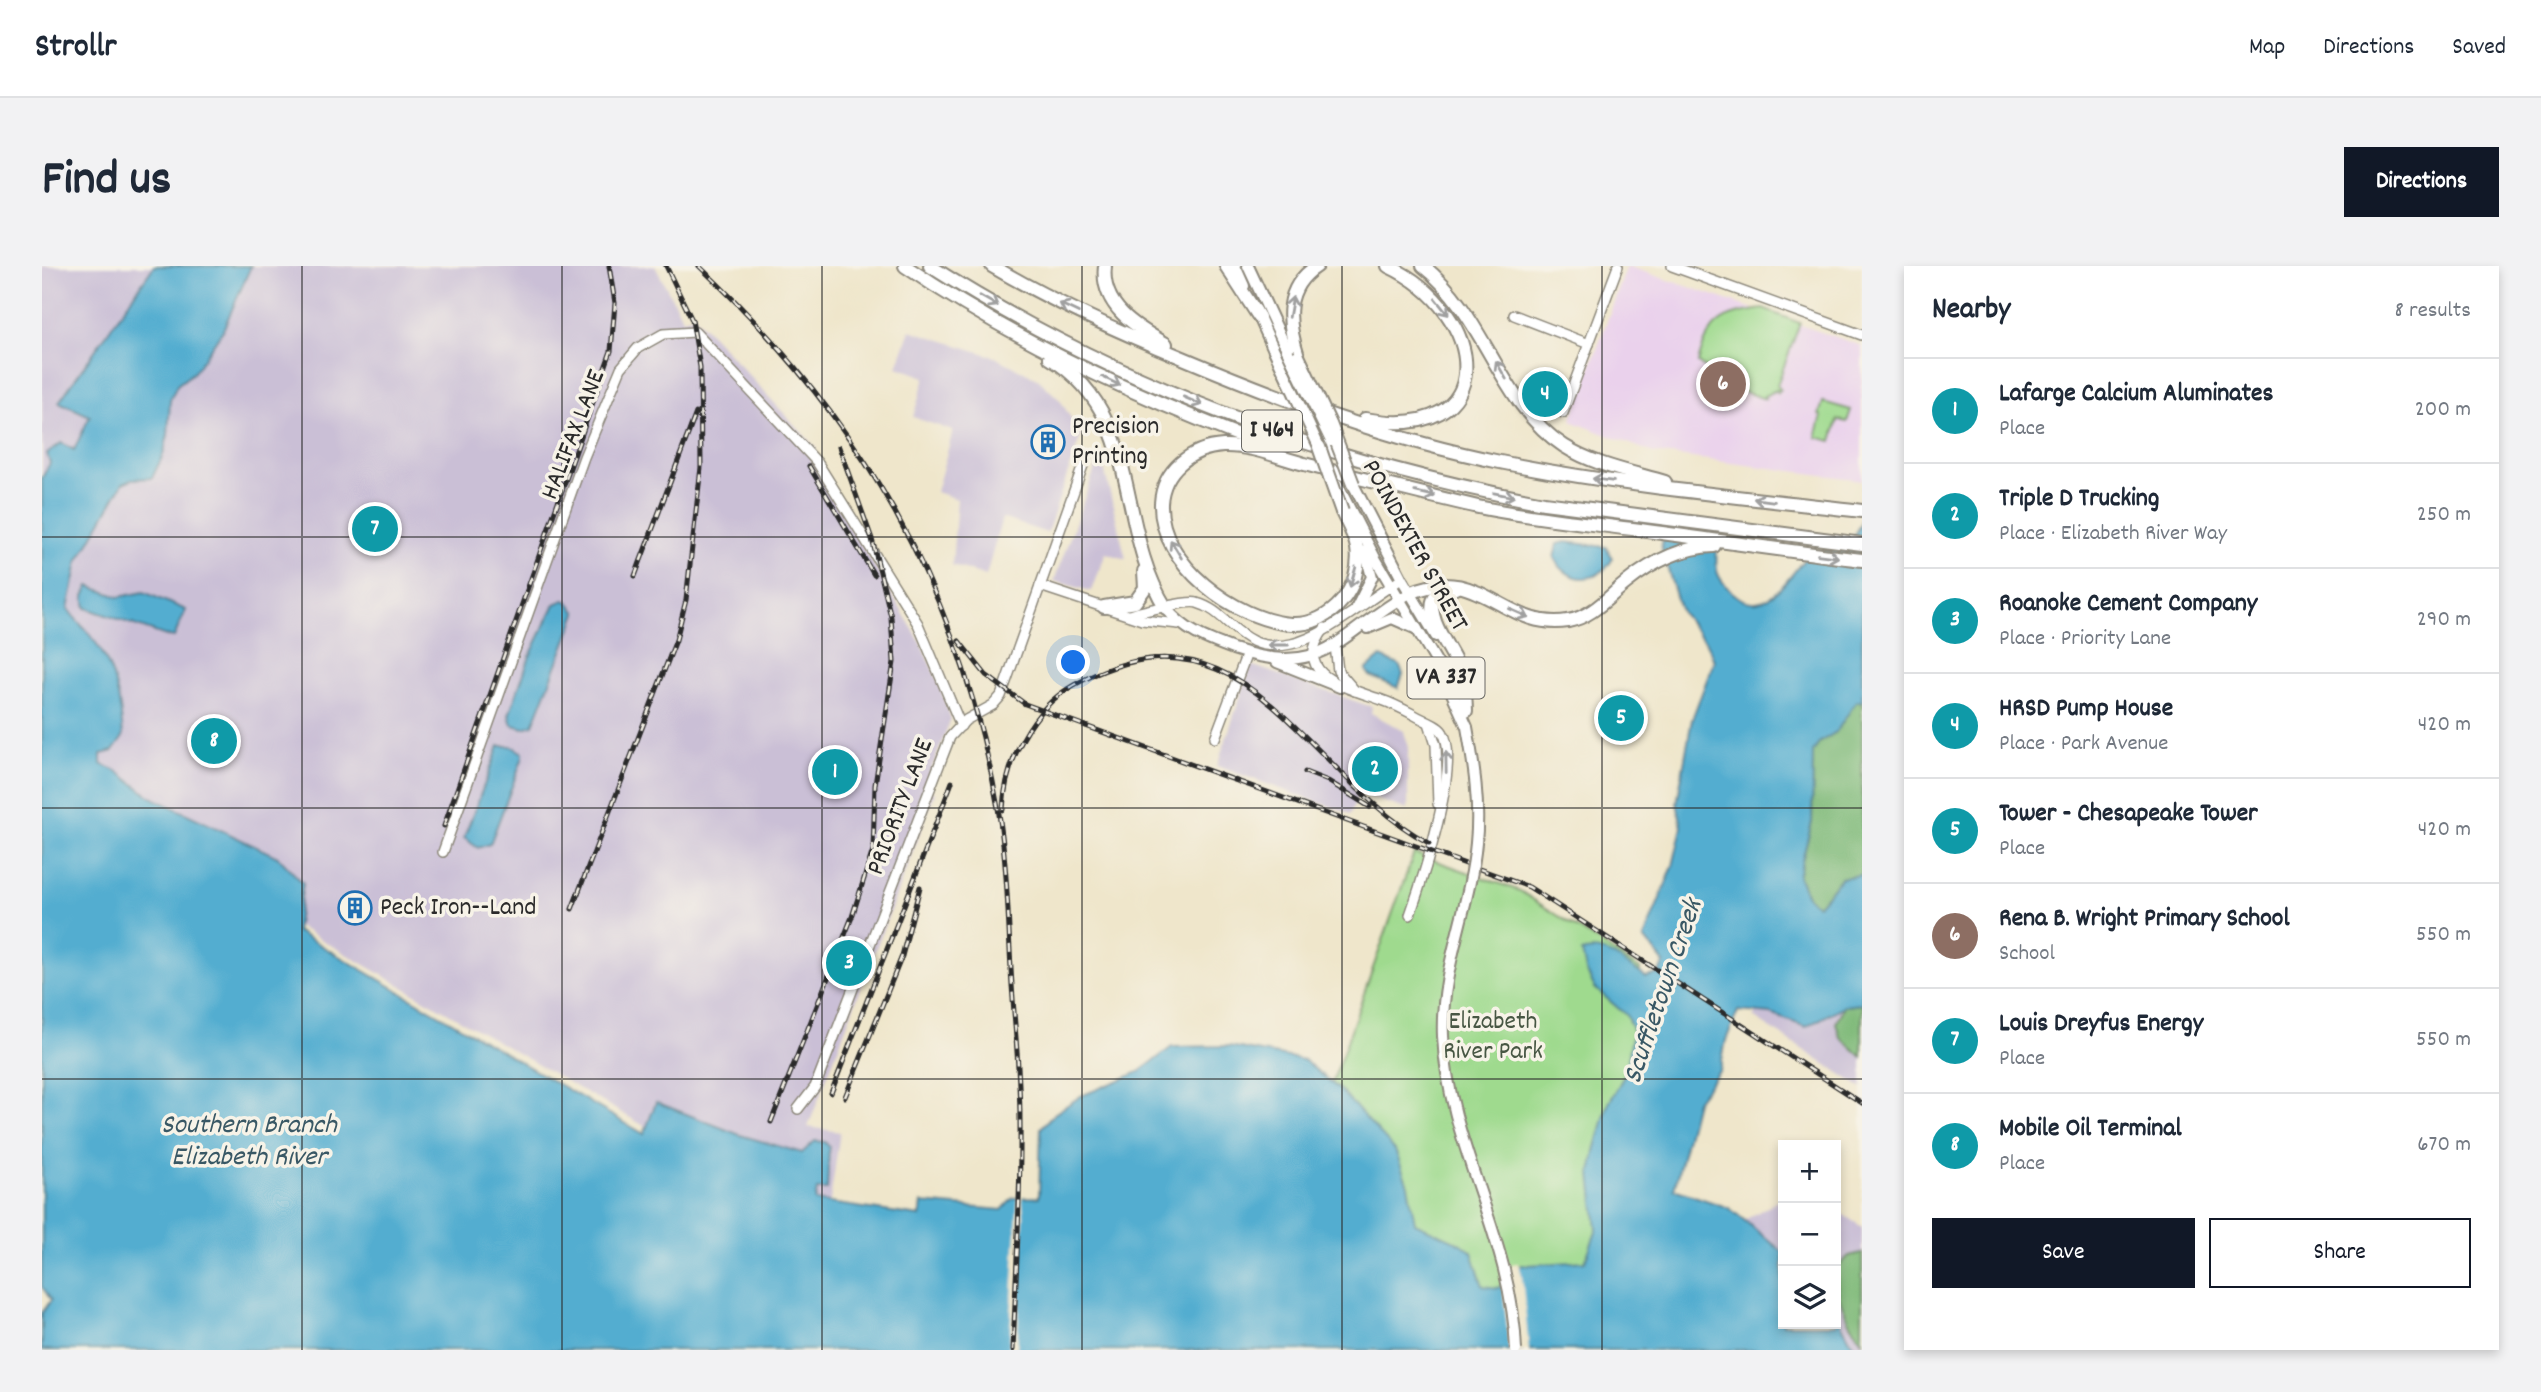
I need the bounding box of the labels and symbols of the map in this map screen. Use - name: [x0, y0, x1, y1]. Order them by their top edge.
- one-way arrow: [978, 294, 998, 308]
- one-way arrow: [1284, 296, 1298, 319]
- one-way arrow: [1434, 298, 1449, 316]
- one-way arrow: [1059, 300, 1080, 314]
- pin: 6: [1700, 358, 1746, 410]
- one-way arrow: [1494, 360, 1508, 380]
- street label: HALIFAX LANE: [532, 364, 616, 505]
- pin: 4: [1522, 368, 1568, 420]
- one-way arrow: [1100, 375, 1121, 388]
- one-way arrow: [1182, 395, 1203, 408]
- place label: Precision Printing: [1072, 409, 1159, 476]
- road number: I 464: [1242, 411, 1302, 452]
- building icon: Precision Printing: [1029, 423, 1067, 461]
- street label: POINDEXTER STREET: [1351, 453, 1477, 639]
- one-way arrow: [1592, 473, 1615, 486]
- one-way arrow: [1413, 488, 1436, 501]
- one-way arrow: [1492, 489, 1515, 503]
- one-way arrow: [1753, 493, 1776, 506]
- pin: 7: [352, 503, 398, 555]
- one-way arrow: [1169, 539, 1183, 559]
- one-way arrow: [1817, 550, 1839, 563]
- one-way arrow: [1346, 566, 1359, 588]
- one-way arrow: [1508, 607, 1529, 620]
- one-way arrow: [1267, 638, 1290, 652]
- your location: [1056, 645, 1090, 679]
- road number: VA 337: [1408, 657, 1484, 698]
- pin: 5: [1598, 692, 1644, 744]
- pin: 8: [191, 715, 237, 767]
- street label: PRIORITY LANE: [858, 733, 944, 881]
- pin: 2: [1352, 743, 1398, 795]
- pin: 1: [812, 746, 858, 798]
- one-way arrow: [1440, 751, 1453, 774]
- building icon: Peck Iron--Land: [336, 889, 374, 927]
- place label: Peck Iron--Land: [380, 890, 536, 927]
- water label: Scuffletown Creek: [1615, 892, 1716, 1090]
- pin: 3: [826, 937, 872, 989]
- park label: Elizabeth River Park: [1443, 1004, 1543, 1071]
- water label: Southern Branch Elizabeth River: [161, 1107, 338, 1179]

